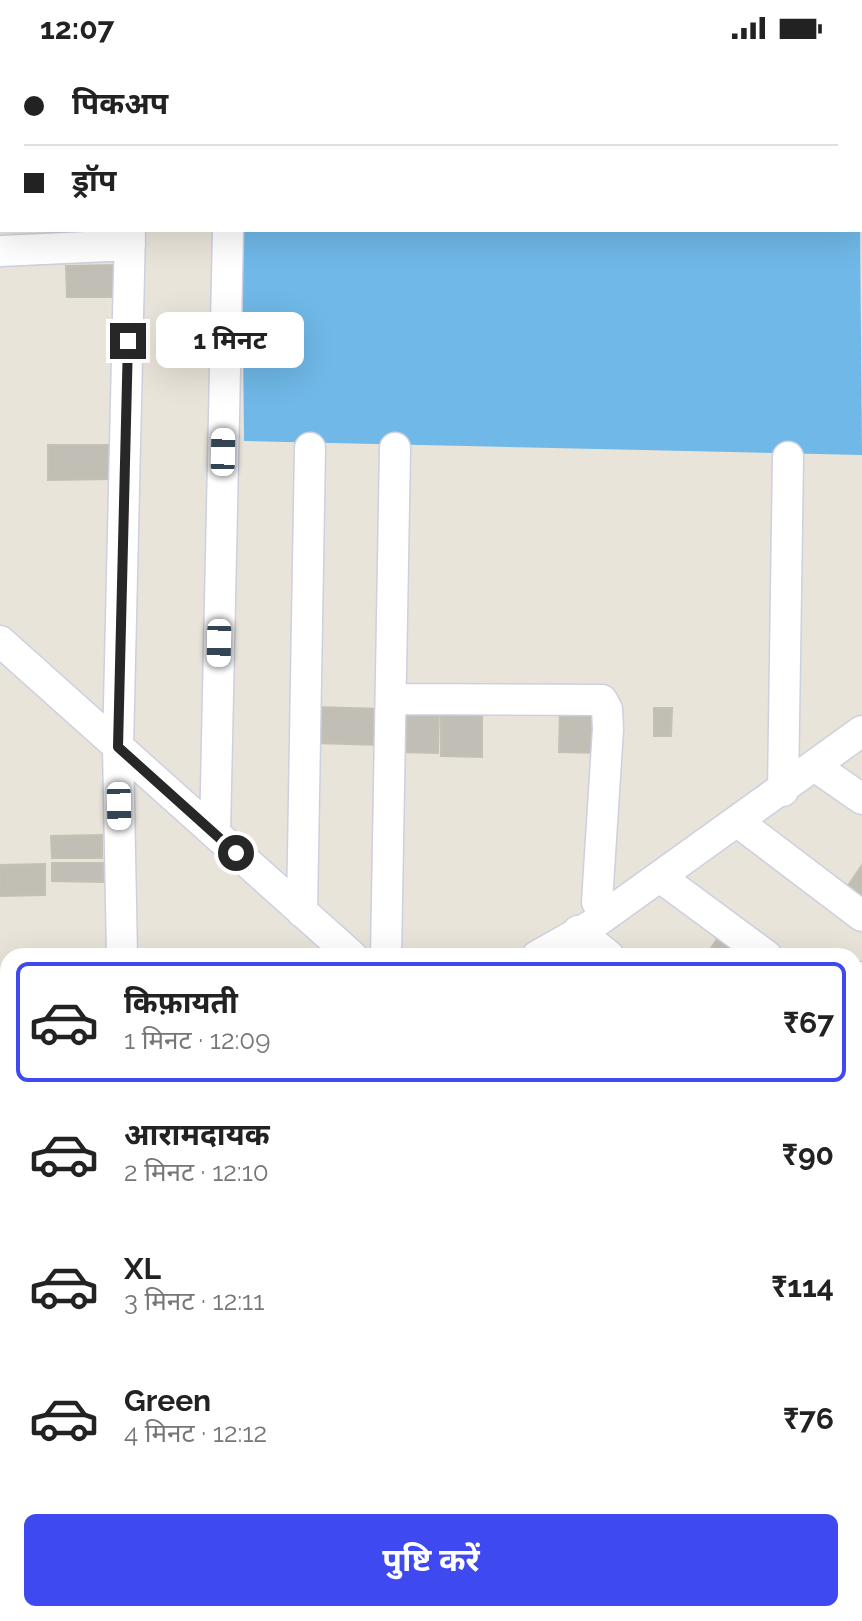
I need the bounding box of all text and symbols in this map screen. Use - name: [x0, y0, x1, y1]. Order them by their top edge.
- text: 12:07: [40, 11, 114, 46]
- text: पिकअप: [72, 86, 168, 121]
- text: ड्रॉप: [72, 163, 116, 198]
- callout: 1 मिनट: [156, 313, 304, 369]
- route end: [110, 323, 146, 359]
- text: 1 मिनट: [193, 325, 267, 355]
- car: [211, 428, 235, 476]
- car: [207, 619, 231, 667]
- car: [107, 782, 131, 830]
- route start: [218, 835, 254, 871]
- text: किफ़ायती: [124, 985, 238, 1020]
- icon: car: [28, 986, 100, 1058]
- text: ₹67: [783, 1005, 834, 1040]
- text: 1 मिनट · 12:09: [124, 1025, 270, 1055]
- text: आरामदायक: [124, 1117, 270, 1152]
- icon: car: [28, 1118, 100, 1190]
- text: ₹90: [782, 1137, 834, 1172]
- text: 2 मिनट · 12:10: [124, 1157, 269, 1187]
- icon: car: [28, 1250, 100, 1322]
- text: XL: [124, 1251, 161, 1286]
- text: ₹114: [771, 1269, 834, 1304]
- text: 3 मिनट · 12:11: [124, 1286, 264, 1316]
- icon: car: [28, 1382, 100, 1454]
- text: Green: [124, 1383, 211, 1418]
- text: ₹76: [783, 1401, 834, 1436]
- text: 4 मिनट · 12:12: [124, 1418, 267, 1448]
- button: पुष्टि करें: [24, 1514, 838, 1606]

